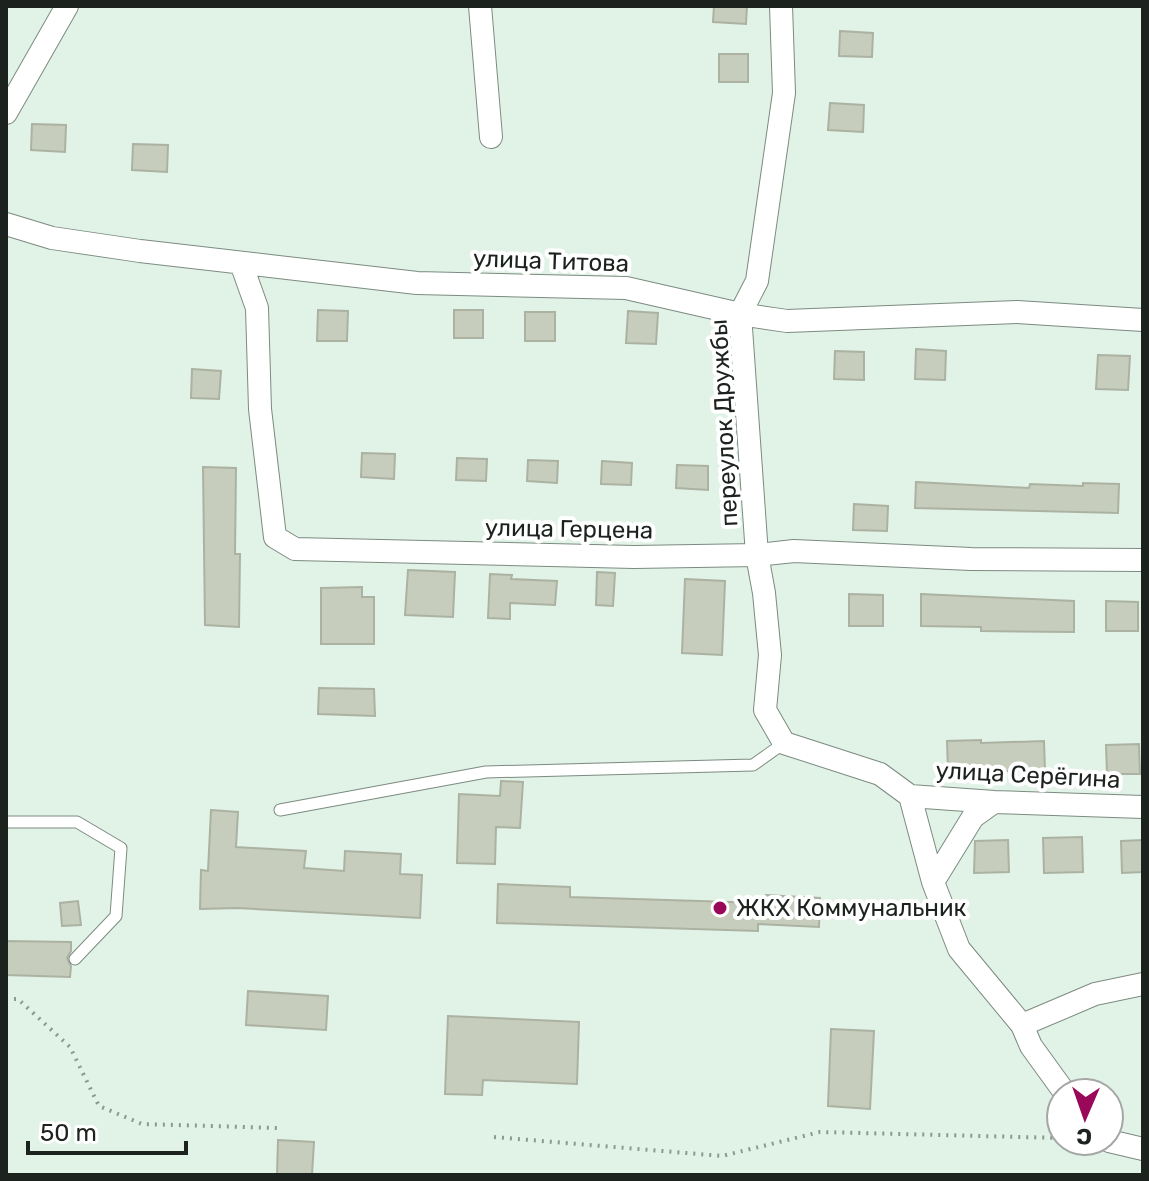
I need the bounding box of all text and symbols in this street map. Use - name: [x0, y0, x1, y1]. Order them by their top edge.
- street label: улица Титова: [472, 244, 630, 278]
- street label: переулок Дружбы: [705, 318, 743, 528]
- street label: улица Герцена: [485, 514, 653, 544]
- street label: улица Серёгина: [935, 756, 1121, 794]
- place label: ЖКХ Коммунальник: [736, 894, 967, 922]
- marker: ЖКХ Коммунальник: [711, 899, 729, 917]
- north arrow: [1045, 1077, 1125, 1157]
- scale bar: [28, 1105, 186, 1155]
- text: 50 m: [40, 1119, 97, 1147]
- text: С: [1076, 1123, 1093, 1150]

